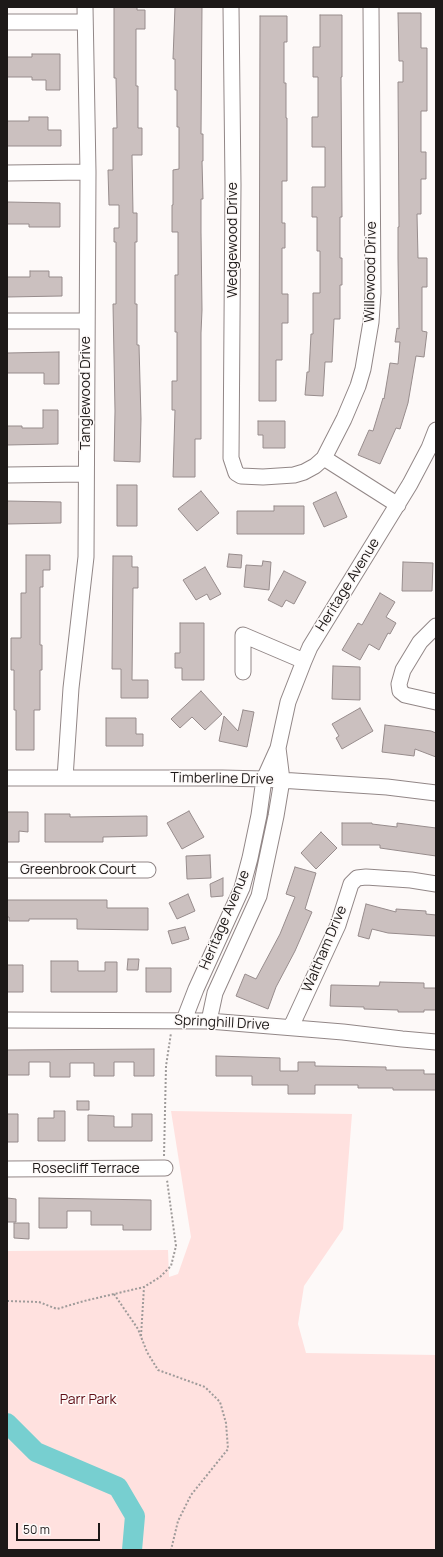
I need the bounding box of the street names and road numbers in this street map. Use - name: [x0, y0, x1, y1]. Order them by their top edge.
- street label: Wedgewood Drive: [225, 182, 241, 298]
- street label: Willowood Drive: [362, 221, 380, 323]
- street label: Tanglewood Drive: [78, 336, 94, 450]
- street label: Heritage Avenue: [313, 535, 383, 635]
- street label: Timberline Drive: [170, 770, 274, 788]
- street label: Greenbrook Court: [20, 862, 136, 878]
- street label: Heritage Avenue: [196, 868, 254, 972]
- street label: Waltham Drive: [299, 903, 351, 995]
- street label: Springhill Drive: [174, 1012, 270, 1034]
- street label: Rosecliff Terrace: [32, 1161, 140, 1177]

